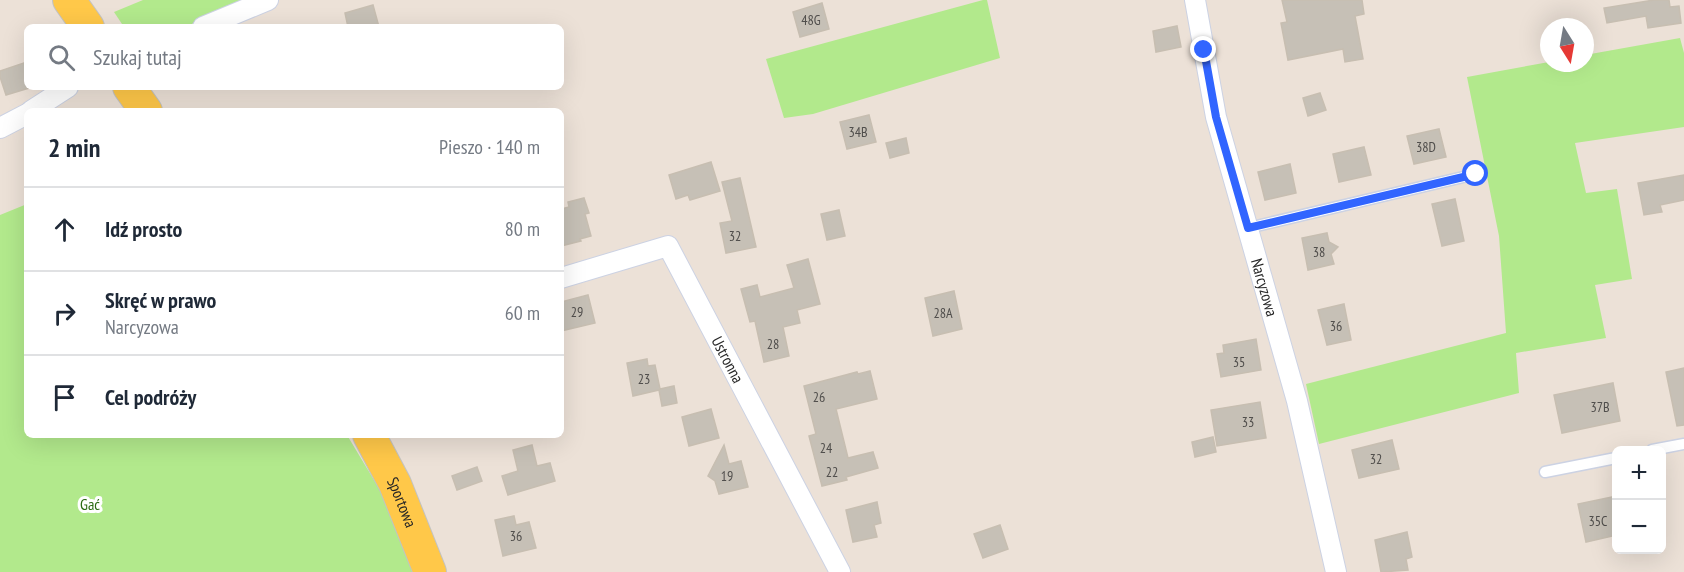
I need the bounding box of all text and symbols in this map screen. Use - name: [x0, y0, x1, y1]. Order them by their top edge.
- house number: 48G: [801, 11, 821, 29]
- north arrow: [1540, 18, 1594, 72]
- search box: [24, 24, 564, 90]
- route end: [1190, 36, 1216, 62]
- icon: search: [45, 41, 78, 74]
- text: Szukaj tutaj: [93, 43, 182, 71]
- house number: 34B: [848, 123, 868, 141]
- text: 2 min: [48, 131, 101, 164]
- text: Pieszo · 140 m: [439, 134, 540, 160]
- house number: 38D: [1416, 138, 1436, 156]
- route start: [1462, 160, 1488, 186]
- icon: ahead: [48, 213, 81, 246]
- text: Idź prosto: [105, 215, 182, 243]
- text: 80 m: [505, 216, 540, 242]
- house number: 32: [729, 227, 741, 245]
- house number: 38: [1313, 243, 1325, 261]
- street label: Narcyzowa: [1247, 256, 1282, 318]
- text: Skręć w prawo: [105, 286, 216, 314]
- icon: right: [48, 297, 81, 330]
- text: 60 m: [505, 300, 540, 326]
- house number: 29: [571, 303, 583, 321]
- house number: 28A: [933, 304, 953, 322]
- text: Narcyzowa: [105, 314, 179, 340]
- house number: 36: [1330, 317, 1342, 335]
- street label: Ustronna: [707, 333, 748, 386]
- house number: 28: [767, 335, 779, 353]
- house number: 35: [1233, 353, 1245, 371]
- house number: 23: [638, 370, 650, 388]
- icon: arrive: [48, 381, 81, 414]
- text: Cel podróży: [105, 383, 196, 411]
- house number: 26: [813, 388, 825, 406]
- house number: 37B: [1590, 398, 1610, 416]
- house number: 33: [1242, 413, 1254, 431]
- house number: 24: [820, 439, 833, 457]
- map controls: [1612, 446, 1666, 554]
- button: +: [1612, 446, 1666, 500]
- house number: 32: [1370, 450, 1382, 468]
- house number: 22: [826, 463, 838, 481]
- house number: 19: [721, 467, 733, 485]
- street label: Sportowa: [383, 473, 421, 530]
- park label: Gać: [80, 494, 100, 514]
- button: −: [1612, 500, 1666, 554]
- house number: 35C: [1588, 512, 1608, 530]
- house number: 36: [510, 527, 522, 545]

